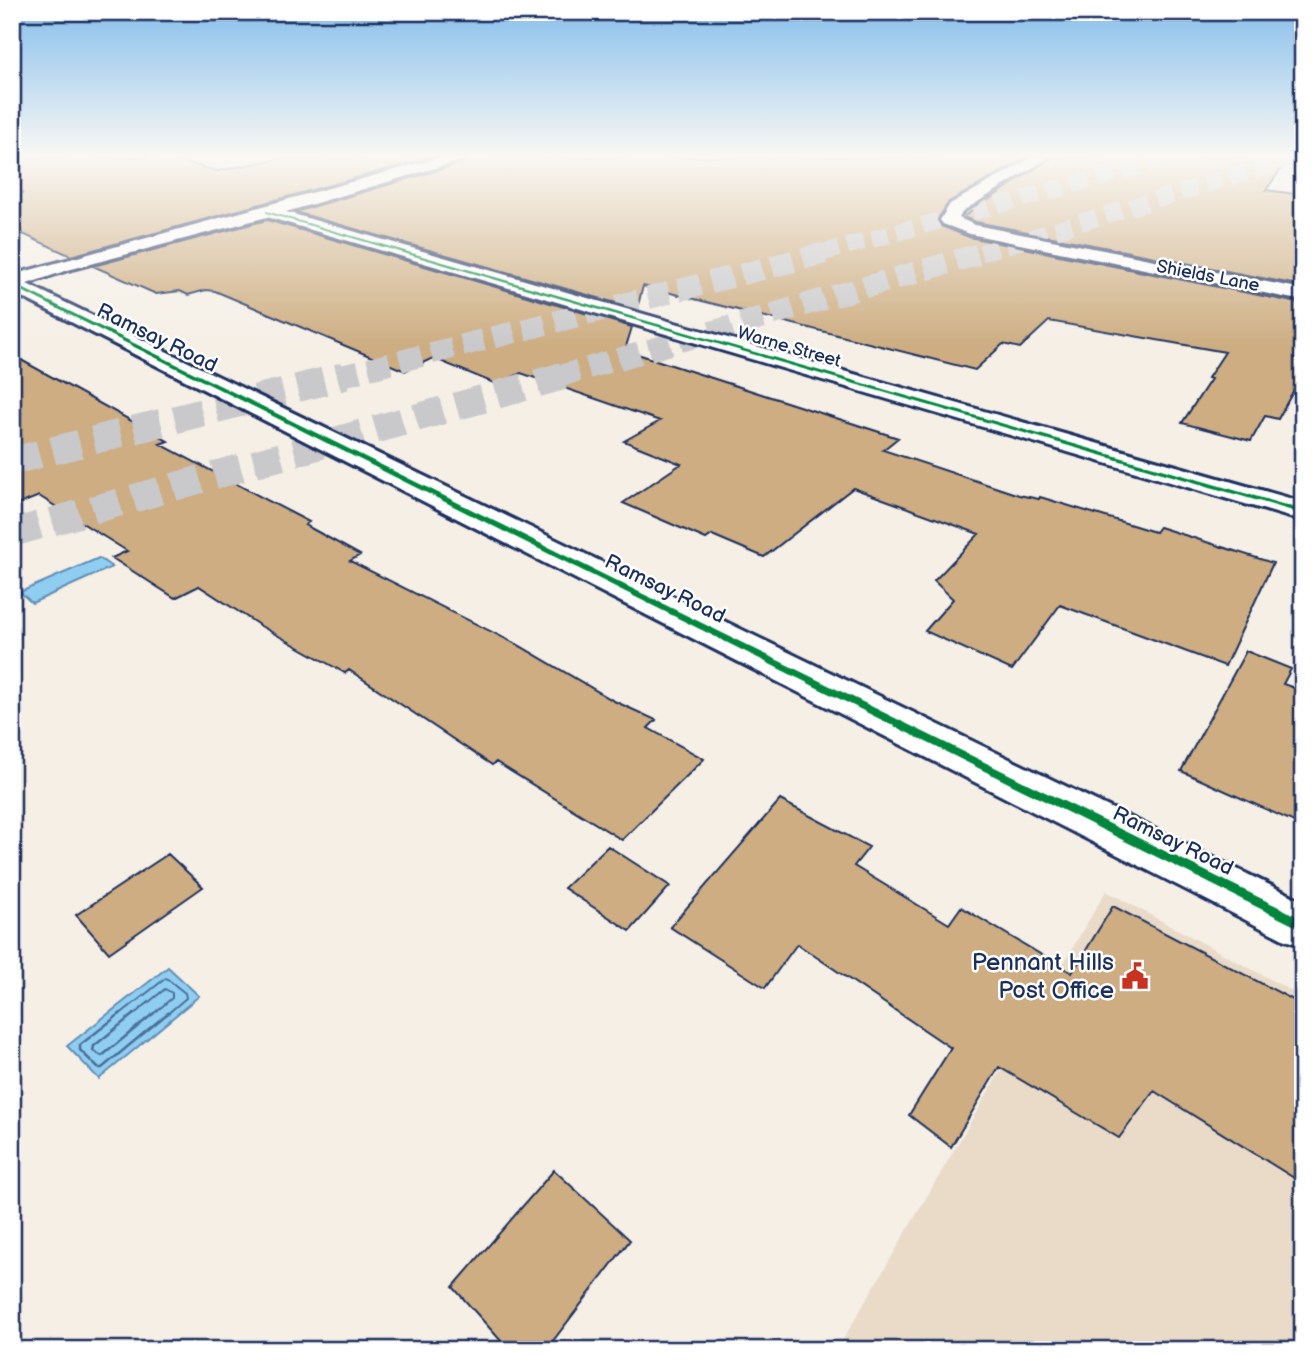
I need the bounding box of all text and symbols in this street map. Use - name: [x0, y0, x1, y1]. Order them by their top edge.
- street label: Shields Lane: [1155, 256, 1262, 296]
- street label: Ramsay Road: [93, 298, 221, 378]
- street label: Warne Street: [735, 322, 844, 372]
- street label: Ramsay Road: [601, 549, 729, 629]
- street label: Ramsay Road: [1109, 801, 1237, 881]
- place label: Pennant Hills Post Office: [972, 948, 1114, 1005]
- public building icon: Pennant Hills Post Office: [1120, 961, 1150, 991]

